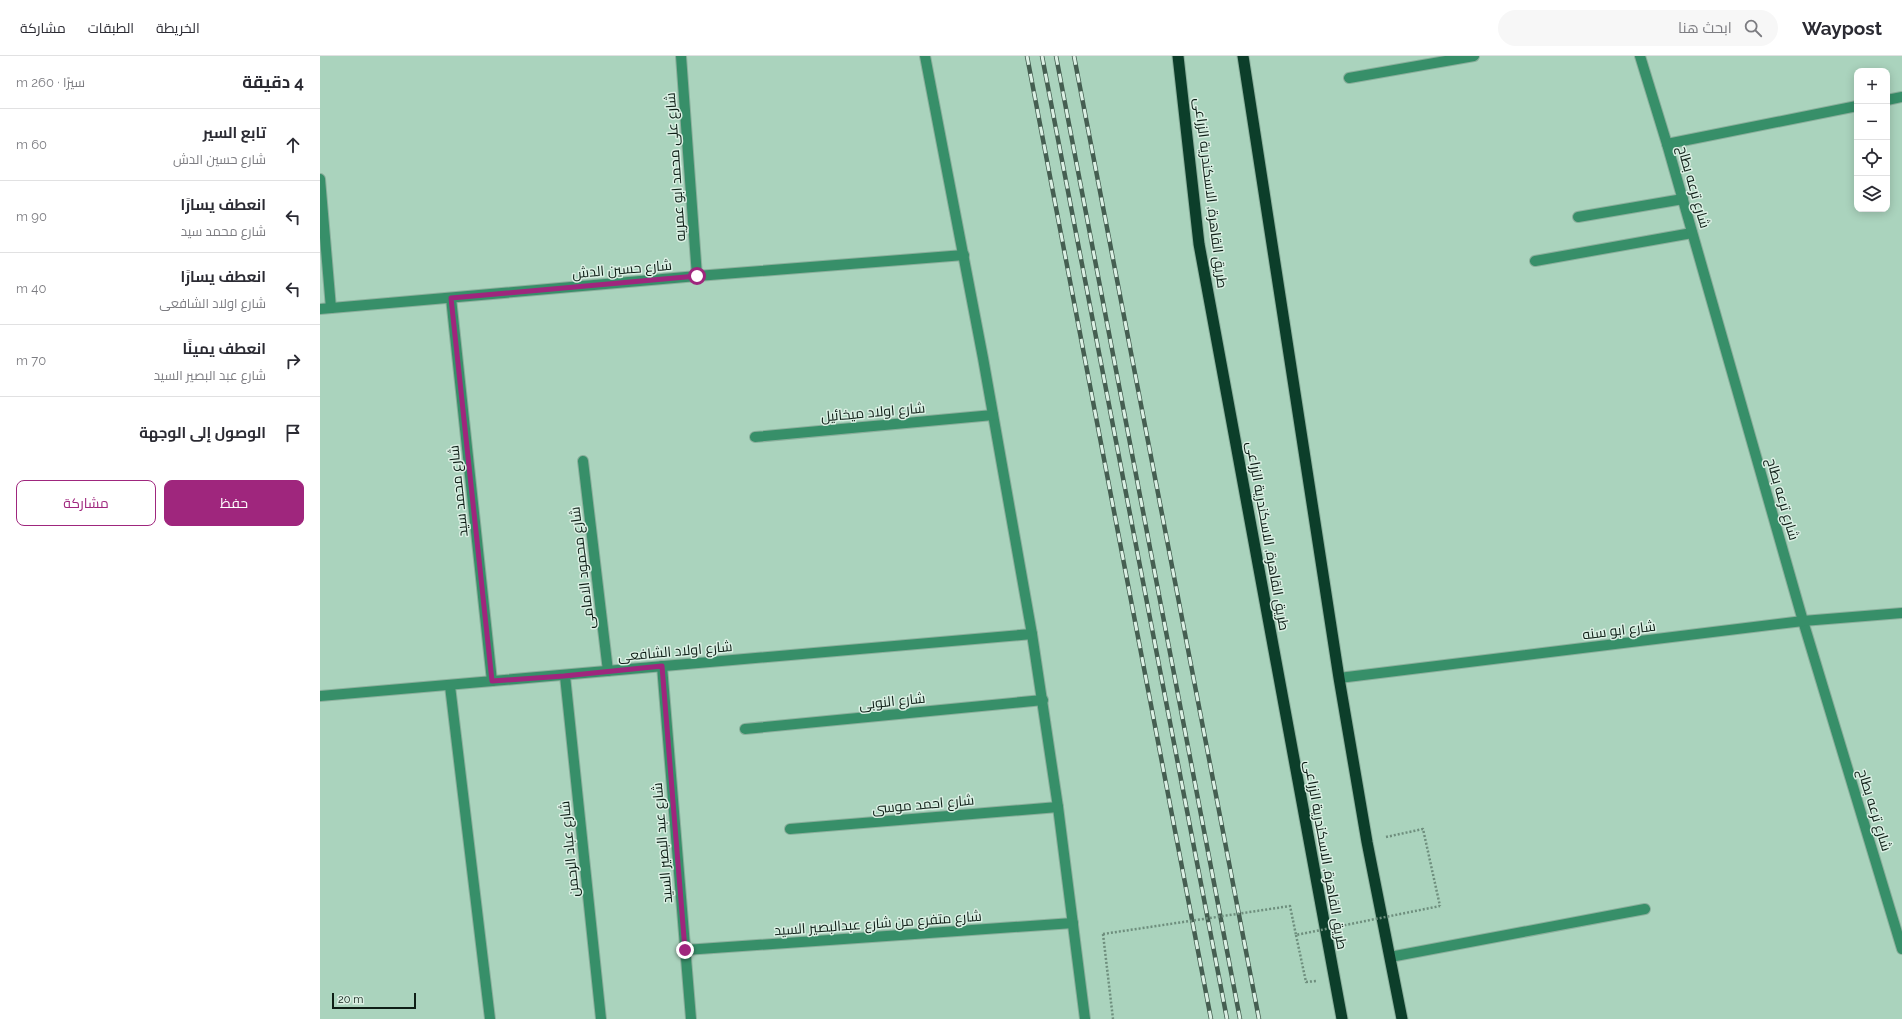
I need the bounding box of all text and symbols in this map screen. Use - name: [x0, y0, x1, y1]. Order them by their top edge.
- search box: [1498, 10, 1778, 46]
- icon: search: [1742, 17, 1764, 39]
- text: Waypost: [1802, 17, 1882, 39]
- text: ابحث هنا: [1678, 19, 1732, 37]
- text: مشاركة: [20, 20, 66, 36]
- text: الطبقات: [88, 20, 134, 36]
- text: الخريطة: [156, 20, 200, 36]
- map controls: [1854, 68, 1890, 212]
- button: +: [1854, 68, 1890, 104]
- text: 4 دقيقة: [242, 72, 304, 92]
- text: سيرًا · 260 m: [16, 75, 85, 90]
- street label: شارع على محمد ابو عمريه: [662, 92, 689, 242]
- street label: طريق القاهرة, الاسكندرية الزراعى: [1190, 97, 1231, 289]
- button: −: [1854, 104, 1890, 140]
- text: تابع السير: [203, 124, 266, 142]
- icon: ahead: [282, 134, 304, 156]
- text: 60 m: [16, 137, 47, 152]
- button: locate: [1854, 140, 1890, 176]
- street label: شارع ترعه بطاح: [1674, 144, 1713, 230]
- text: شارع حسين الدش: [173, 152, 266, 167]
- button: layers: [1854, 176, 1890, 212]
- text: انعطف يسارًا: [181, 196, 266, 214]
- icon: left: [282, 206, 304, 228]
- text: 90 m: [16, 209, 47, 224]
- text: شارع محمد سيد: [181, 224, 266, 239]
- street label: شارع حسين الدش: [571, 257, 673, 282]
- route start: [688, 267, 706, 285]
- text: انعطف يسارًا: [181, 268, 266, 286]
- icon: left: [282, 278, 304, 300]
- text: 40 m: [16, 281, 46, 296]
- text: شارع اولاد الشافعى: [159, 296, 266, 311]
- text: انعطف يمينًا: [182, 340, 266, 358]
- icon: right: [282, 350, 304, 372]
- text: 70 m: [16, 353, 46, 368]
- text: شارع عبد البصير السيد: [154, 368, 266, 383]
- street label: شارع اولاد ميخائيل: [820, 399, 926, 426]
- icon: arrive: [282, 422, 304, 444]
- text: الوصول إلى الوجهة: [139, 424, 266, 442]
- street label: طريق القاهرة, الاسكندرية الزراعى: [1242, 440, 1293, 632]
- street label: شارع محمد سيد: [445, 444, 472, 537]
- street label: شارع ترعه بطاح: [1763, 456, 1802, 542]
- button: مشاركة: [16, 480, 156, 526]
- button: حفظ: [164, 480, 304, 526]
- street label: شارع محمود الامامى: [567, 506, 598, 630]
- street label: شارع ابو سنه: [1581, 618, 1657, 643]
- street label: شارع اولاد الشافعى: [617, 638, 733, 665]
- street label: شارع النوبى: [858, 690, 926, 713]
- street label: طريق القاهرة, الاسكندرية الزراعى: [1300, 759, 1351, 951]
- street label: شارع ترعه بطاح: [1854, 767, 1895, 853]
- street label: شارع عبد البصير السيد: [649, 782, 676, 904]
- street label: شارع احمد موسى: [871, 792, 975, 817]
- street label: شارع عباد الرحمن: [556, 800, 583, 898]
- street label: شارع متفرع من شارع عبدالبصير السيد: [774, 908, 982, 939]
- route end: [676, 941, 694, 959]
- scale bar: [332, 991, 416, 1010]
- text: 20 m: [338, 993, 363, 1006]

